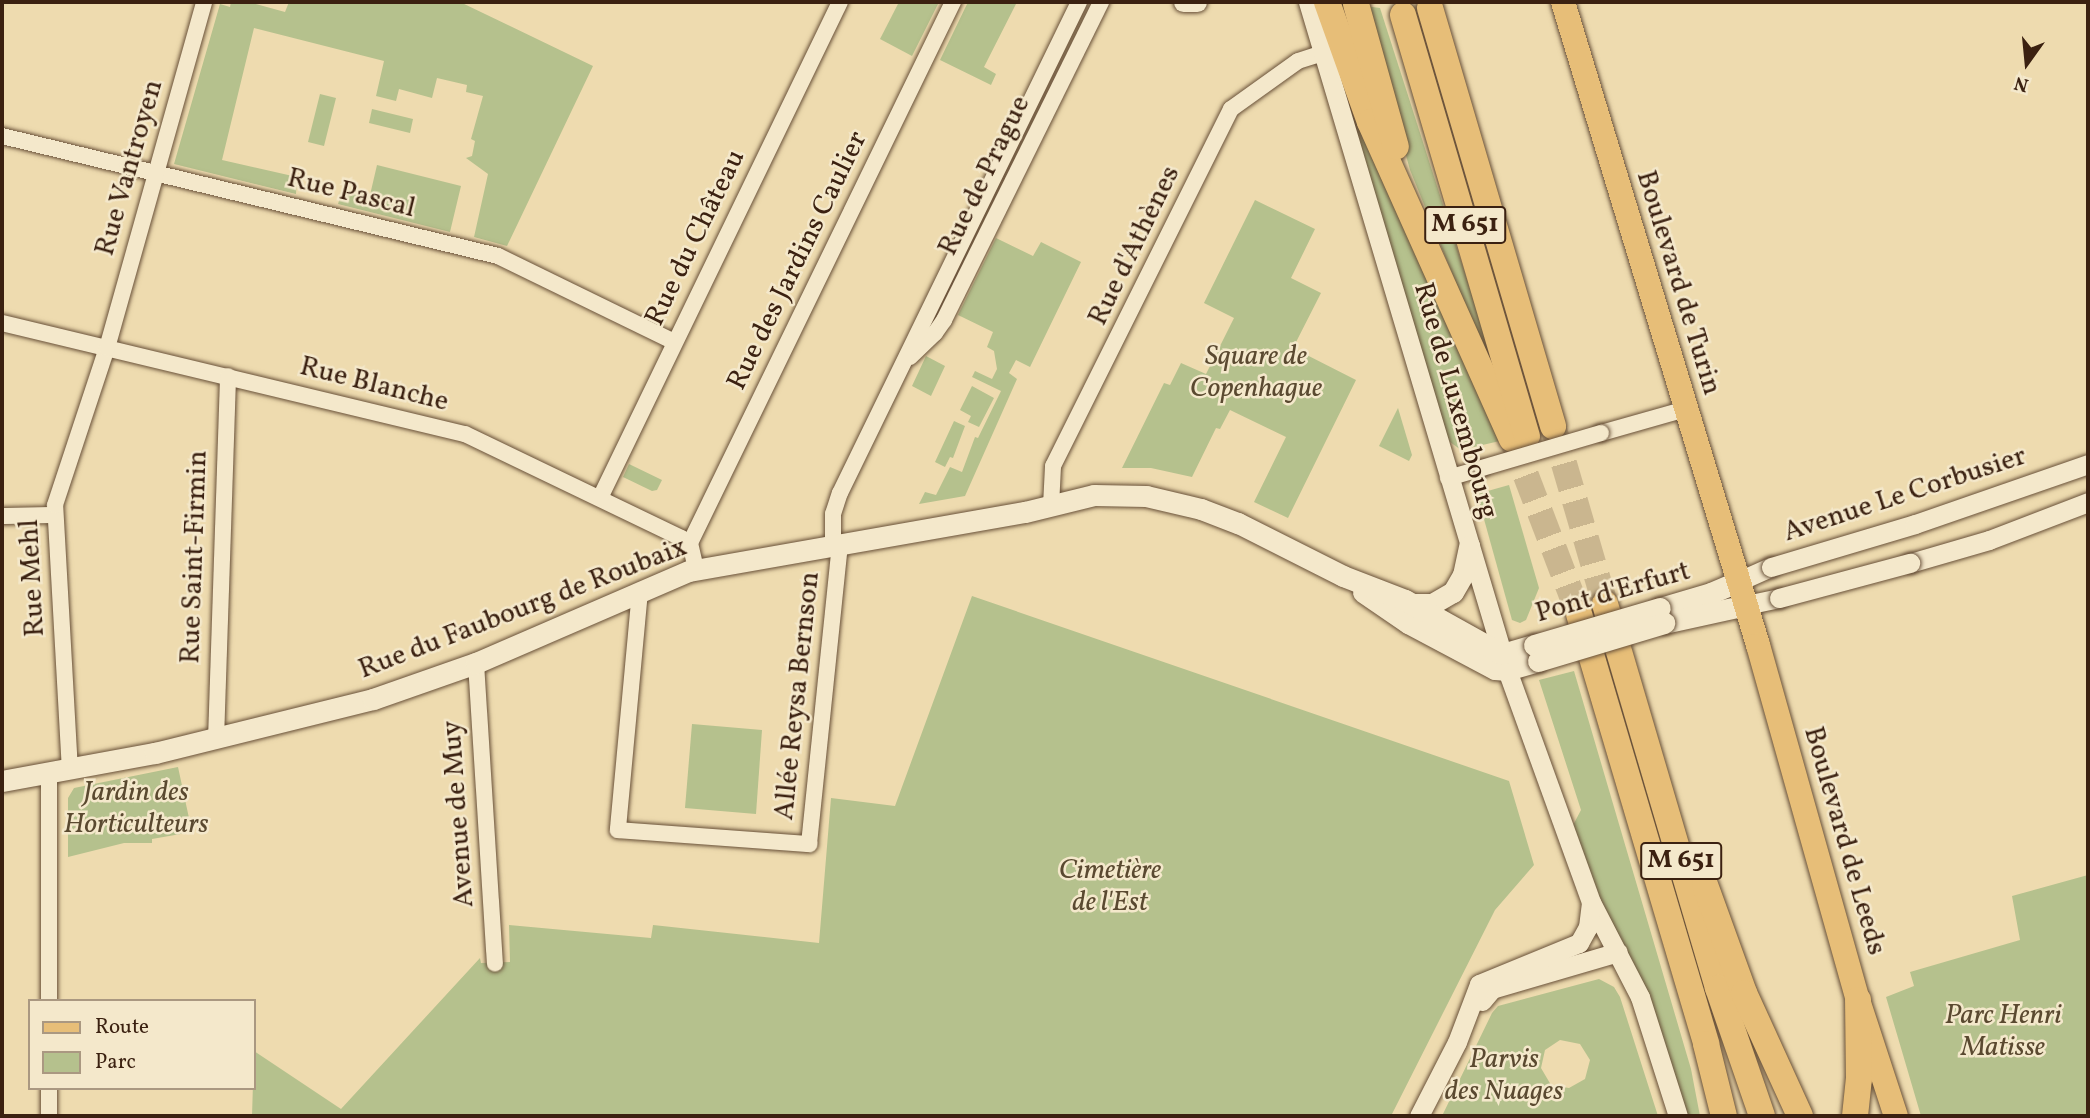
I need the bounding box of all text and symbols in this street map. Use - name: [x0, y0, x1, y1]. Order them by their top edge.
- north arrow: [1992, 28, 2062, 98]
- text: N: [2012, 69, 2032, 98]
- street label: Rue Vantroyen: [89, 76, 171, 260]
- street label: Rue de Prague: [932, 91, 1038, 261]
- street label: Rue des Jardins Caulier: [721, 126, 875, 396]
- street label: Rue du Château: [639, 144, 753, 332]
- street label: Rue d'Athènes: [1082, 161, 1188, 331]
- street label: Rue Pascal: [283, 162, 419, 226]
- street label: Boulevard de Turin: [1628, 166, 1728, 400]
- road number: M 651: [1423, 202, 1507, 248]
- street label: Rue de Luxembourg: [1405, 279, 1505, 523]
- park label: Square de Copenhague: [1190, 340, 1322, 406]
- street label: Rue Blanche: [296, 350, 452, 420]
- street label: Avenue Le Corbusier: [1779, 440, 2031, 550]
- street label: Rue Saint-Firmin: [174, 450, 216, 664]
- street label: Rue Mehl: [13, 518, 53, 638]
- street label: Rue du Faubourg de Roubaix: [354, 531, 692, 687]
- street label: Pont d'Erfurt: [1532, 555, 1694, 631]
- street label: Allée Reysa Bernson: [768, 570, 828, 822]
- street label: Avenue de Muy: [436, 719, 482, 909]
- street label: Boulevard de Leeds: [1795, 723, 1893, 959]
- park label: Jardin des Horticulteurs: [64, 776, 208, 842]
- road number: M 651: [1639, 838, 1723, 884]
- park label: Cimetière de l'Est: [1059, 854, 1161, 920]
- legend: [28, 999, 256, 1090]
- park label: Parc Henri Matisse: [1945, 999, 2061, 1065]
- text: Route: [95, 1013, 149, 1042]
- park label: Parvis des Nuages: [1445, 1043, 1563, 1109]
- text: Parc: [95, 1048, 136, 1077]

